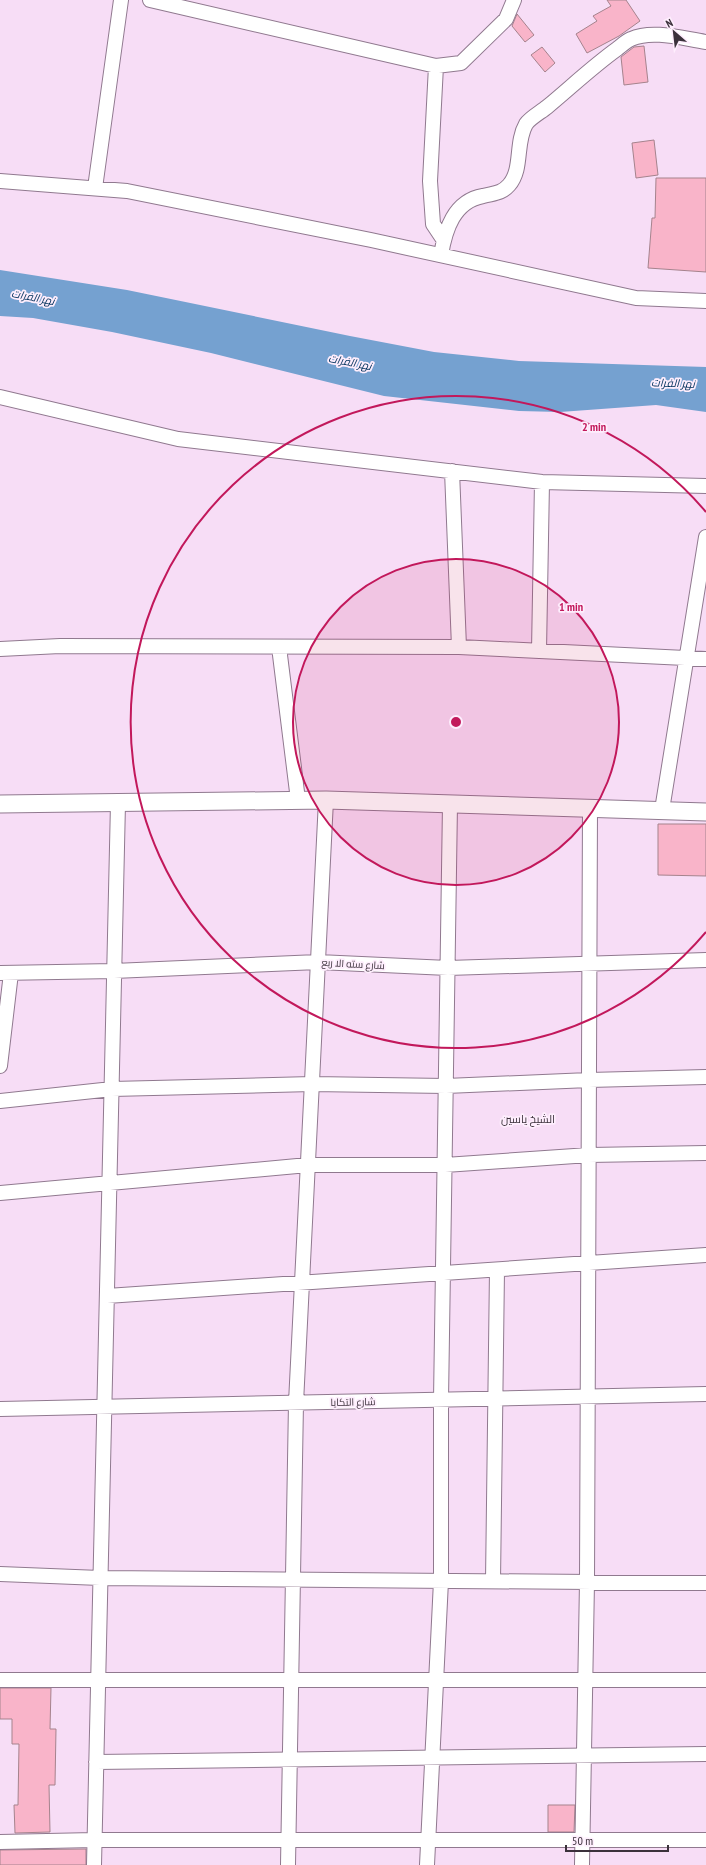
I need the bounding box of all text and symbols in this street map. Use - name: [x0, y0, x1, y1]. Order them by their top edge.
- north arrow: [654, 12, 694, 52]
- text: N: [663, 16, 675, 31]
- water label: نهر الفرات: [10, 286, 57, 308]
- water label: نهر الفرات: [327, 351, 374, 373]
- water label: نهر الفرات: [651, 375, 696, 391]
- text: 2 min: [582, 419, 606, 434]
- text: 1 min: [559, 599, 583, 614]
- centre of rings: [449, 715, 463, 729]
- street label: شارع سته الا ربع: [321, 956, 385, 972]
- district label: الشيخ ياسين: [501, 1112, 555, 1127]
- street label: شارع التكايا: [330, 1395, 376, 1409]
- scale bar: [566, 1827, 668, 1853]
- text: 50 m: [572, 1833, 593, 1848]

